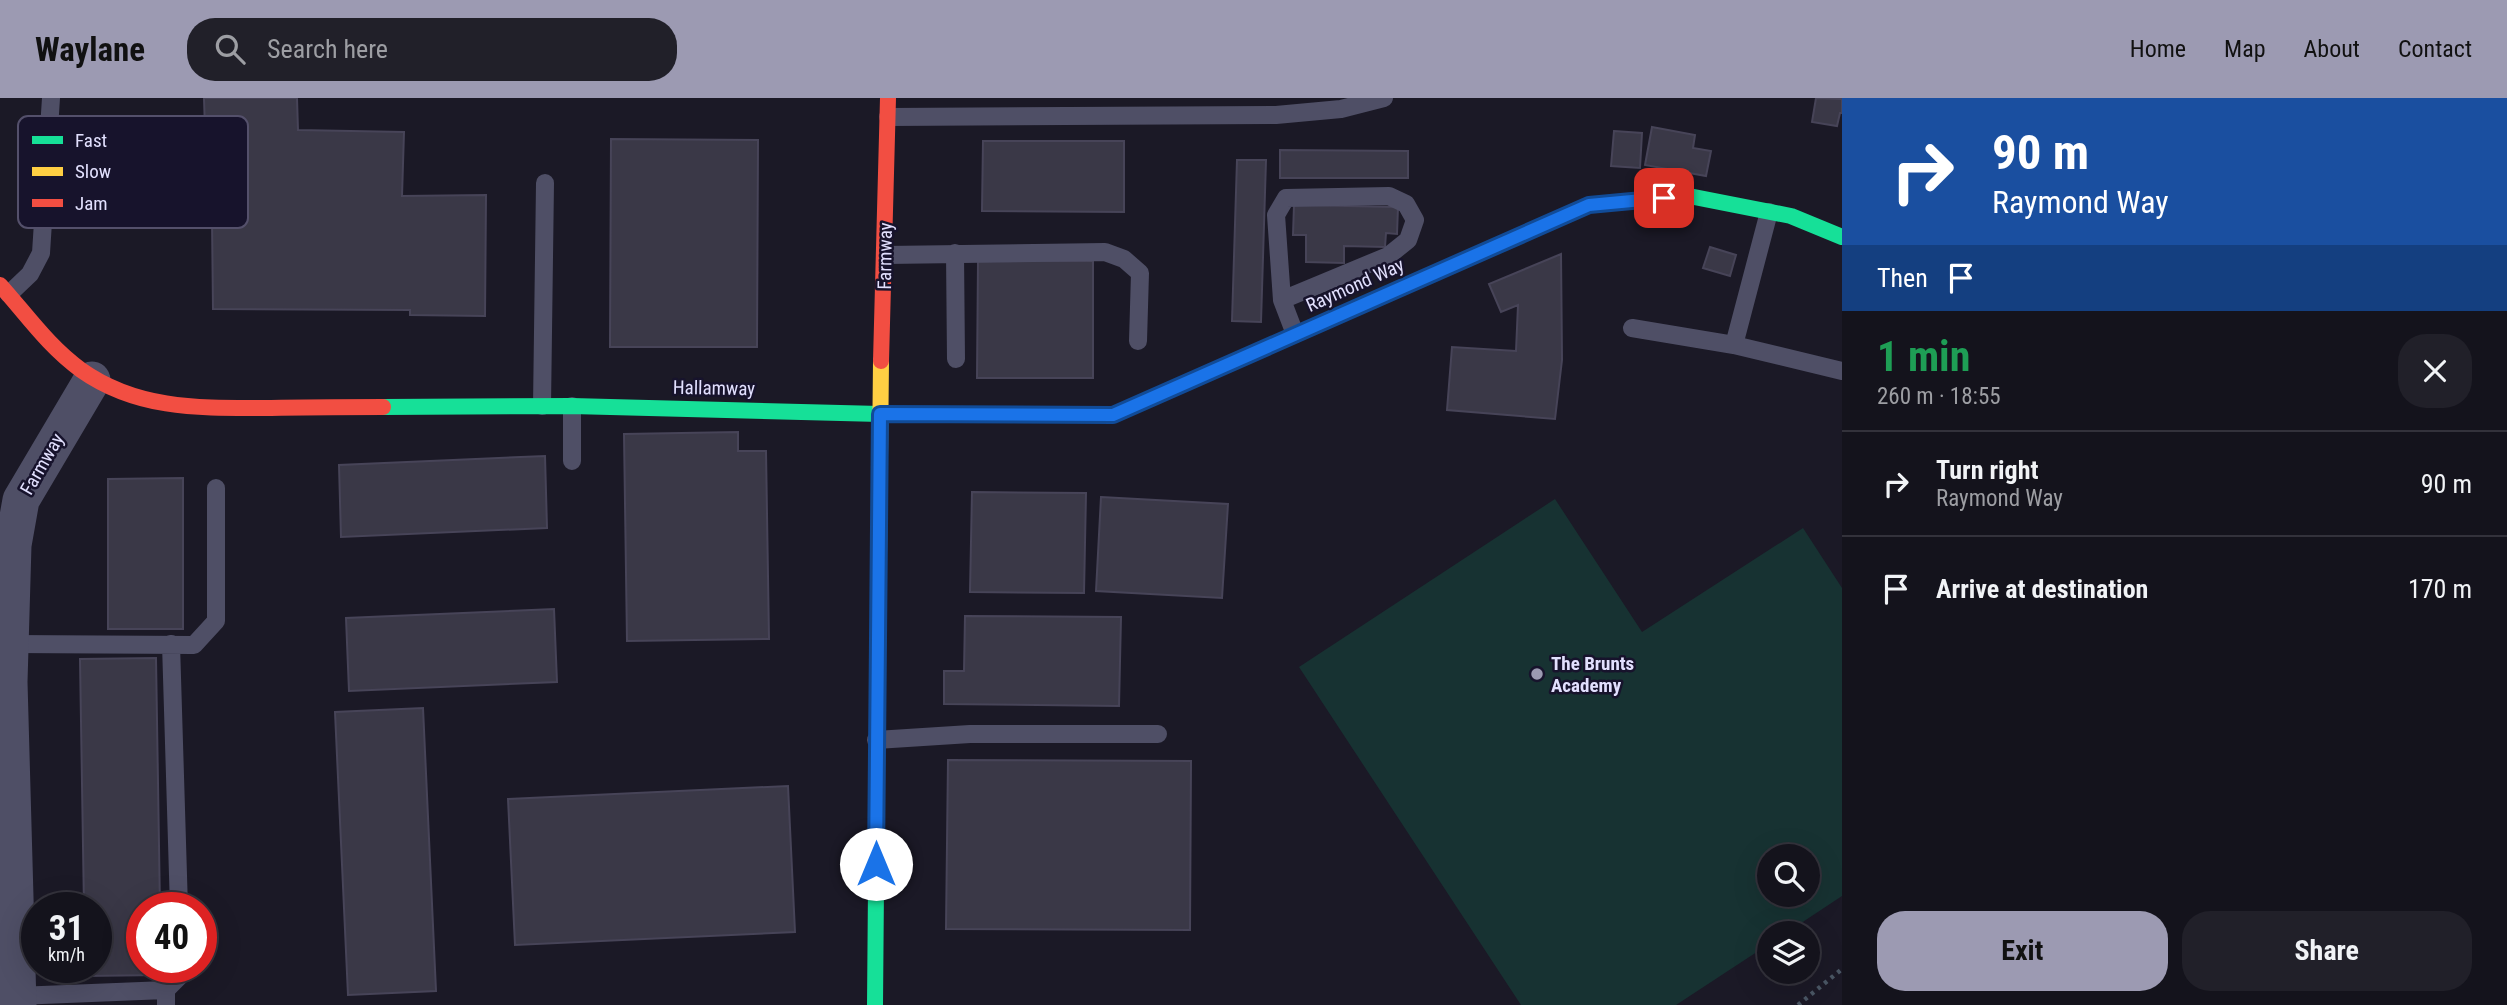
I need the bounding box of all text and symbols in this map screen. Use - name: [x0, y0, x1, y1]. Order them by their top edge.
- search box: [187, 18, 677, 81]
- text: Waylane: [35, 30, 145, 69]
- icon: search: [211, 30, 249, 68]
- text: Search here: [267, 34, 388, 64]
- text: Home: [2130, 35, 2186, 63]
- text: Map: [2224, 35, 2266, 63]
- text: About: [2304, 35, 2360, 63]
- text: Contact: [2398, 35, 2472, 63]
- legend: [18, 116, 248, 228]
- text: 90 m: [1992, 124, 2089, 181]
- icon: right: [1877, 126, 1968, 217]
- text: Fast: [75, 129, 107, 152]
- text: Slow: [75, 160, 111, 183]
- pin: [1634, 168, 1694, 228]
- icon: arrive: [1645, 179, 1683, 217]
- text: Raymond Way: [1992, 183, 2169, 221]
- text: Jam: [75, 192, 108, 215]
- street label: Farmway: [873, 222, 897, 290]
- street label: Raymond Way: [1302, 253, 1408, 317]
- icon: arrive: [1942, 259, 1980, 297]
- text: Then: [1877, 263, 1928, 293]
- text: 1 min: [1877, 332, 1970, 381]
- button: close: [2398, 334, 2472, 408]
- street label: Hallamway: [673, 376, 755, 400]
- text: 260 m · 18:55: [1877, 383, 2001, 410]
- street label: Farmway: [15, 429, 69, 499]
- text: Turn right: [1936, 455, 2038, 485]
- icon: right: [1877, 465, 1915, 503]
- text: 90 m: [2421, 469, 2472, 499]
- text: Raymond Way: [1936, 485, 2063, 512]
- icon: arrive: [1877, 570, 1915, 608]
- text: Arrive at destination: [1936, 574, 2148, 604]
- text: 170 m: [2408, 574, 2472, 604]
- place label: The Brunts Academy: [1551, 652, 1634, 697]
- marker: The Brunts Academy: [1529, 666, 1545, 682]
- position arrow: [839, 827, 913, 901]
- map controls: [1757, 844, 1820, 984]
- button: search: [1757, 844, 1820, 907]
- speed limit sign: 40: [126, 892, 217, 983]
- text: 31: [49, 908, 84, 949]
- button: Exit: [1877, 911, 2168, 991]
- button: Share: [2182, 911, 2472, 991]
- button: layers: [1757, 921, 1820, 984]
- text: km/h: [48, 944, 85, 965]

